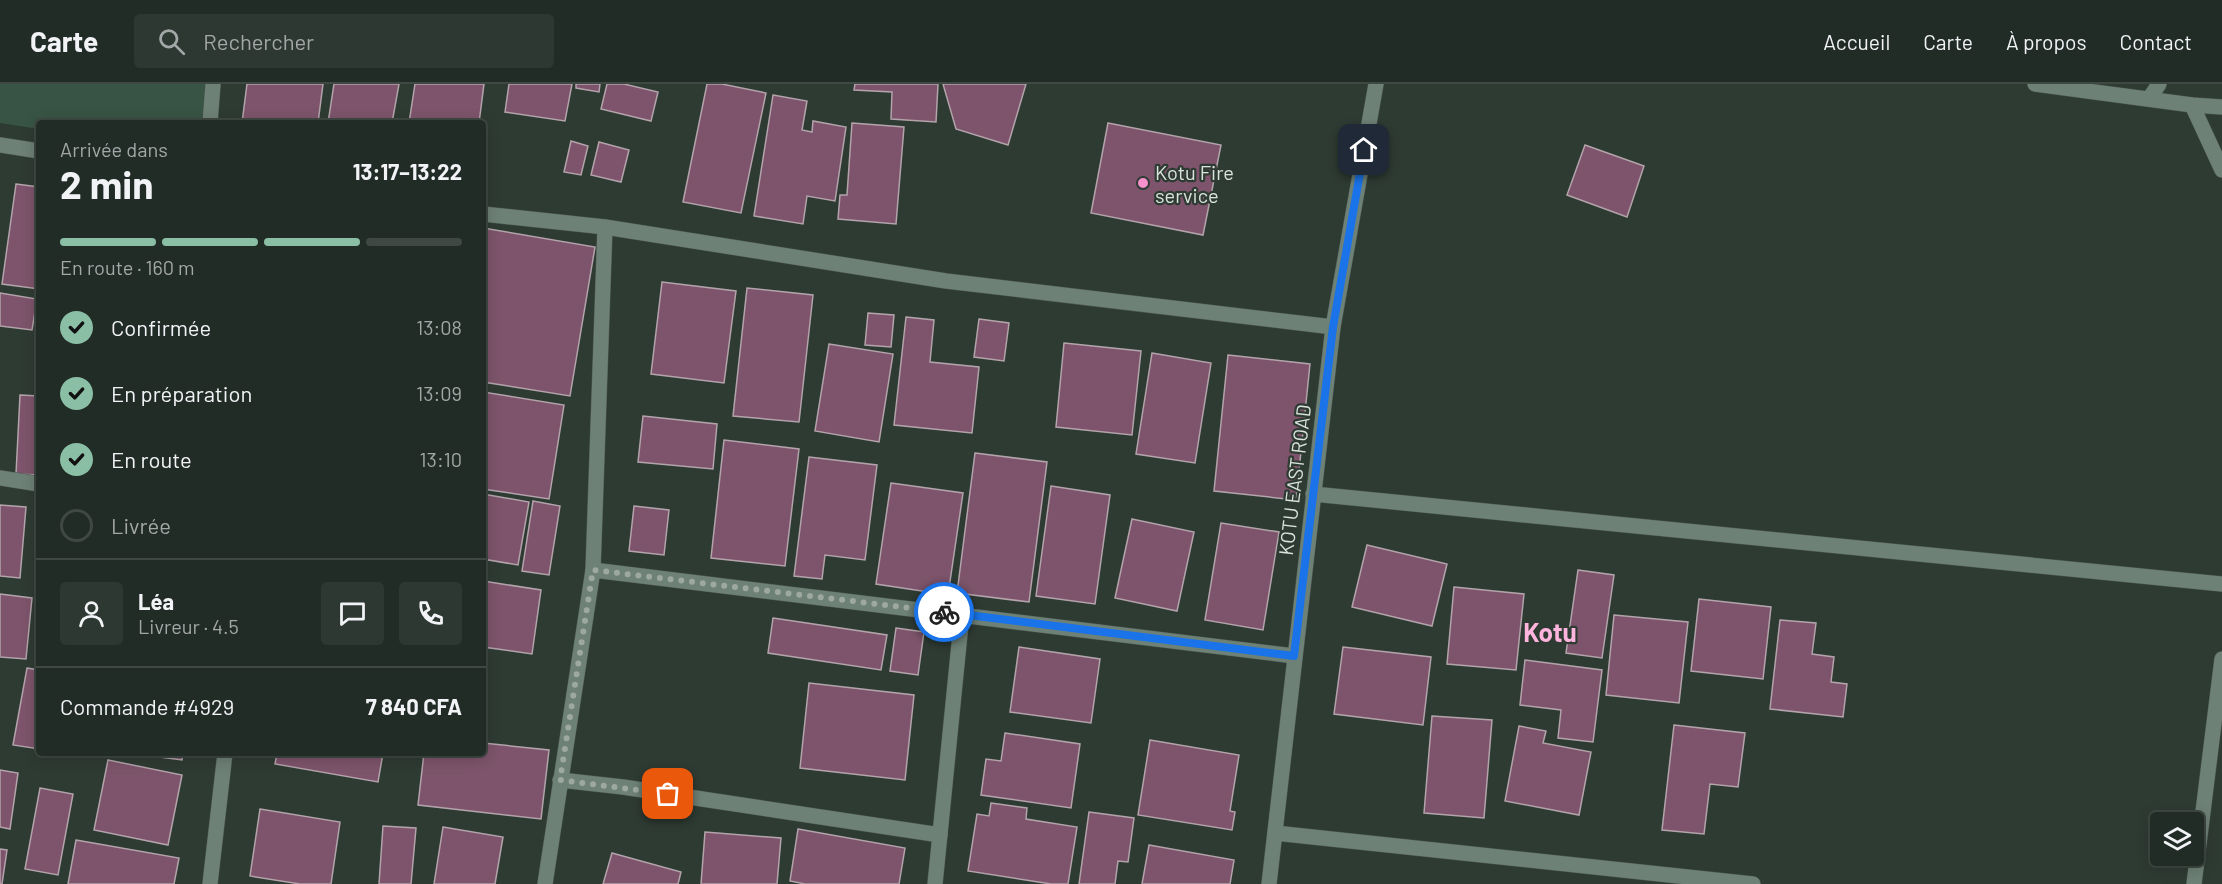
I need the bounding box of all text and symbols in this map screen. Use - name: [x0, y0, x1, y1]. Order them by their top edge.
- search box: [134, 14, 554, 68]
- text: Carte: [30, 24, 98, 58]
- icon: search: [155, 25, 188, 58]
- text: Rechercher: [203, 28, 314, 54]
- text: Accueil: [1823, 29, 1890, 54]
- text: Carte: [1923, 29, 1973, 54]
- text: À propos: [2006, 29, 2087, 54]
- text: Contact: [2120, 29, 2192, 54]
- pin: [1338, 124, 1389, 175]
- icon: home: [1347, 133, 1380, 166]
- text: Arrivée dans: [60, 137, 168, 161]
- text: 13:17–13:22: [353, 158, 462, 184]
- text: 2 min: [60, 160, 153, 207]
- place label: Kotu Fire service: [1155, 160, 1234, 207]
- marker: Kotu Fire service: [1136, 176, 1150, 190]
- text: En route · 160 m: [60, 255, 195, 279]
- icon: check: [60, 311, 93, 344]
- text: Confirmée: [111, 314, 211, 340]
- text: 13:08: [416, 315, 462, 339]
- icon: check: [60, 377, 93, 410]
- text: En préparation: [111, 380, 252, 406]
- text: 13:09: [416, 381, 462, 405]
- street label: KOTU EAST ROAD: [1273, 403, 1315, 557]
- icon: check: [60, 443, 93, 476]
- text: En route: [111, 446, 192, 472]
- text: 13:10: [420, 447, 462, 471]
- text: Livrée: [111, 512, 171, 538]
- button: person: [60, 582, 123, 645]
- button: chat: [321, 582, 384, 645]
- button: phone: [399, 582, 462, 645]
- courier: [914, 582, 974, 642]
- text: Léa: [138, 588, 174, 614]
- icon: bike: [928, 596, 961, 629]
- text: Livreur · 4.5: [138, 614, 239, 638]
- district label: Kotu: [1523, 616, 1577, 647]
- text: Commande #4929: [60, 693, 234, 719]
- text: 7 840 CFA: [366, 693, 462, 719]
- pin: [642, 768, 693, 819]
- icon: bag: [651, 777, 684, 810]
- map controls: [2150, 812, 2204, 866]
- button: layers: [2150, 812, 2204, 866]

